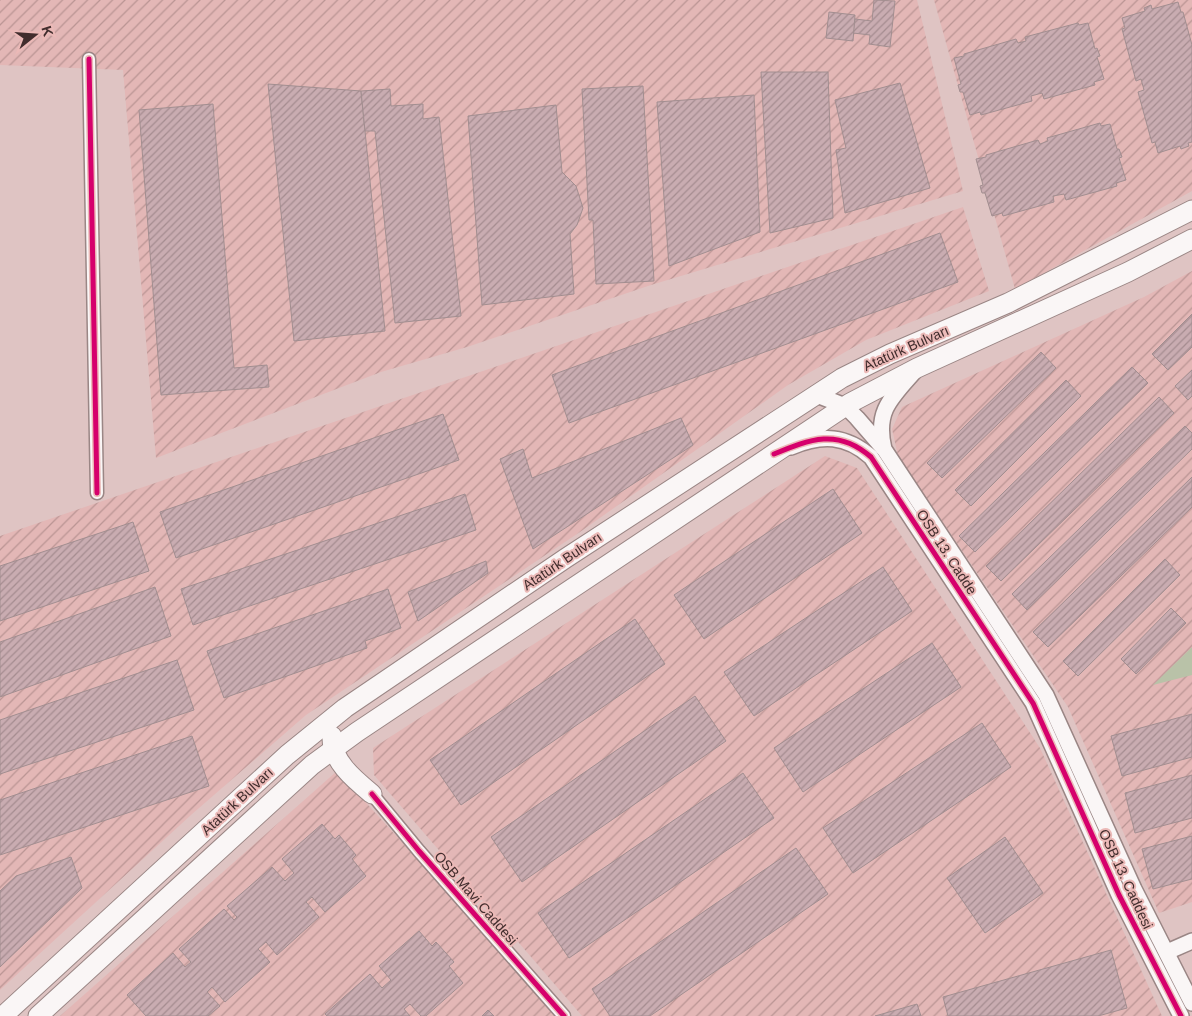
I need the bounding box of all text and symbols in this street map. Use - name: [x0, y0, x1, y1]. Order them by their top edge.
- north arrow: [10, 10, 60, 60]
- text: K: [38, 24, 57, 38]
- street label: Atatürk Bulvarı: [861, 322, 951, 374]
- street label: OSB 13. Cadde: [914, 507, 981, 598]
- street label: Atatürk Bulvarı: [519, 529, 605, 593]
- street label: Atatürk Bulvarı: [198, 764, 276, 838]
- street label: OSB 13. Caddesi: [1096, 827, 1156, 931]
- street label: OSB Mavi Caddesi: [431, 848, 521, 948]

